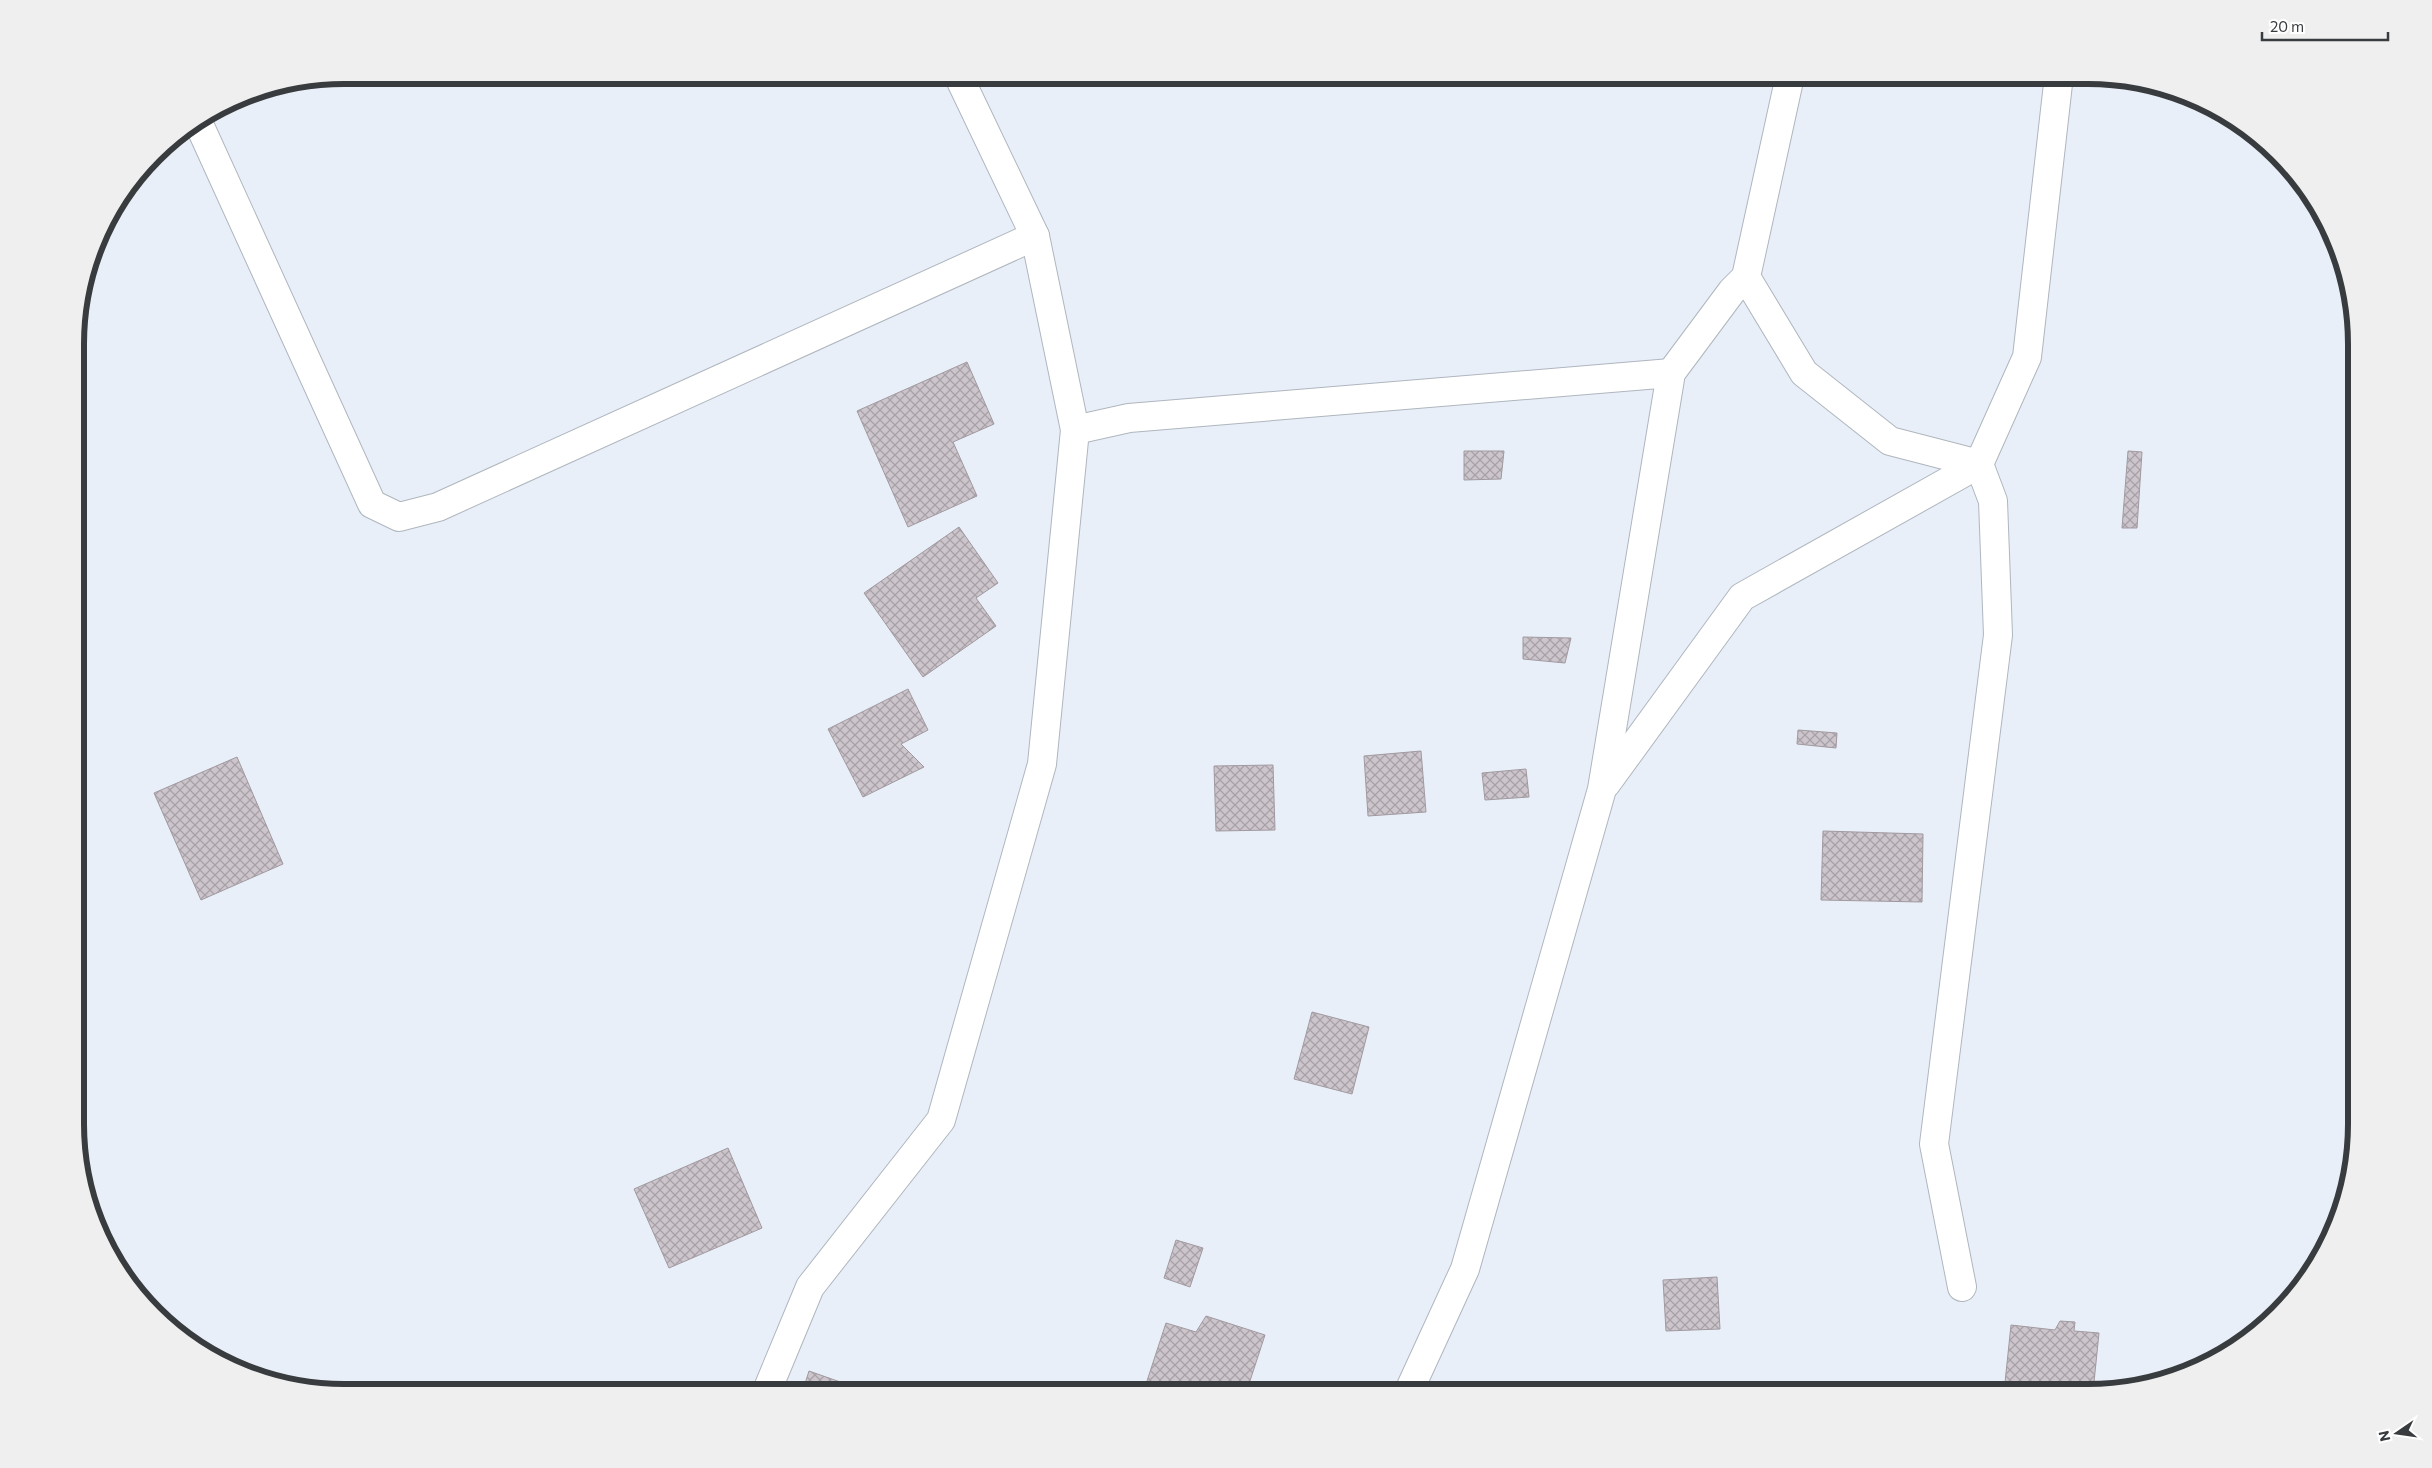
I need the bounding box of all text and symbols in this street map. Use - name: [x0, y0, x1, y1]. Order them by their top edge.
- scale bar: [2262, 10, 2388, 42]
- text: 20 m: [2270, 17, 2304, 35]
- north arrow: [2372, 1408, 2422, 1458]
- text: N: [2374, 1429, 2393, 1443]

